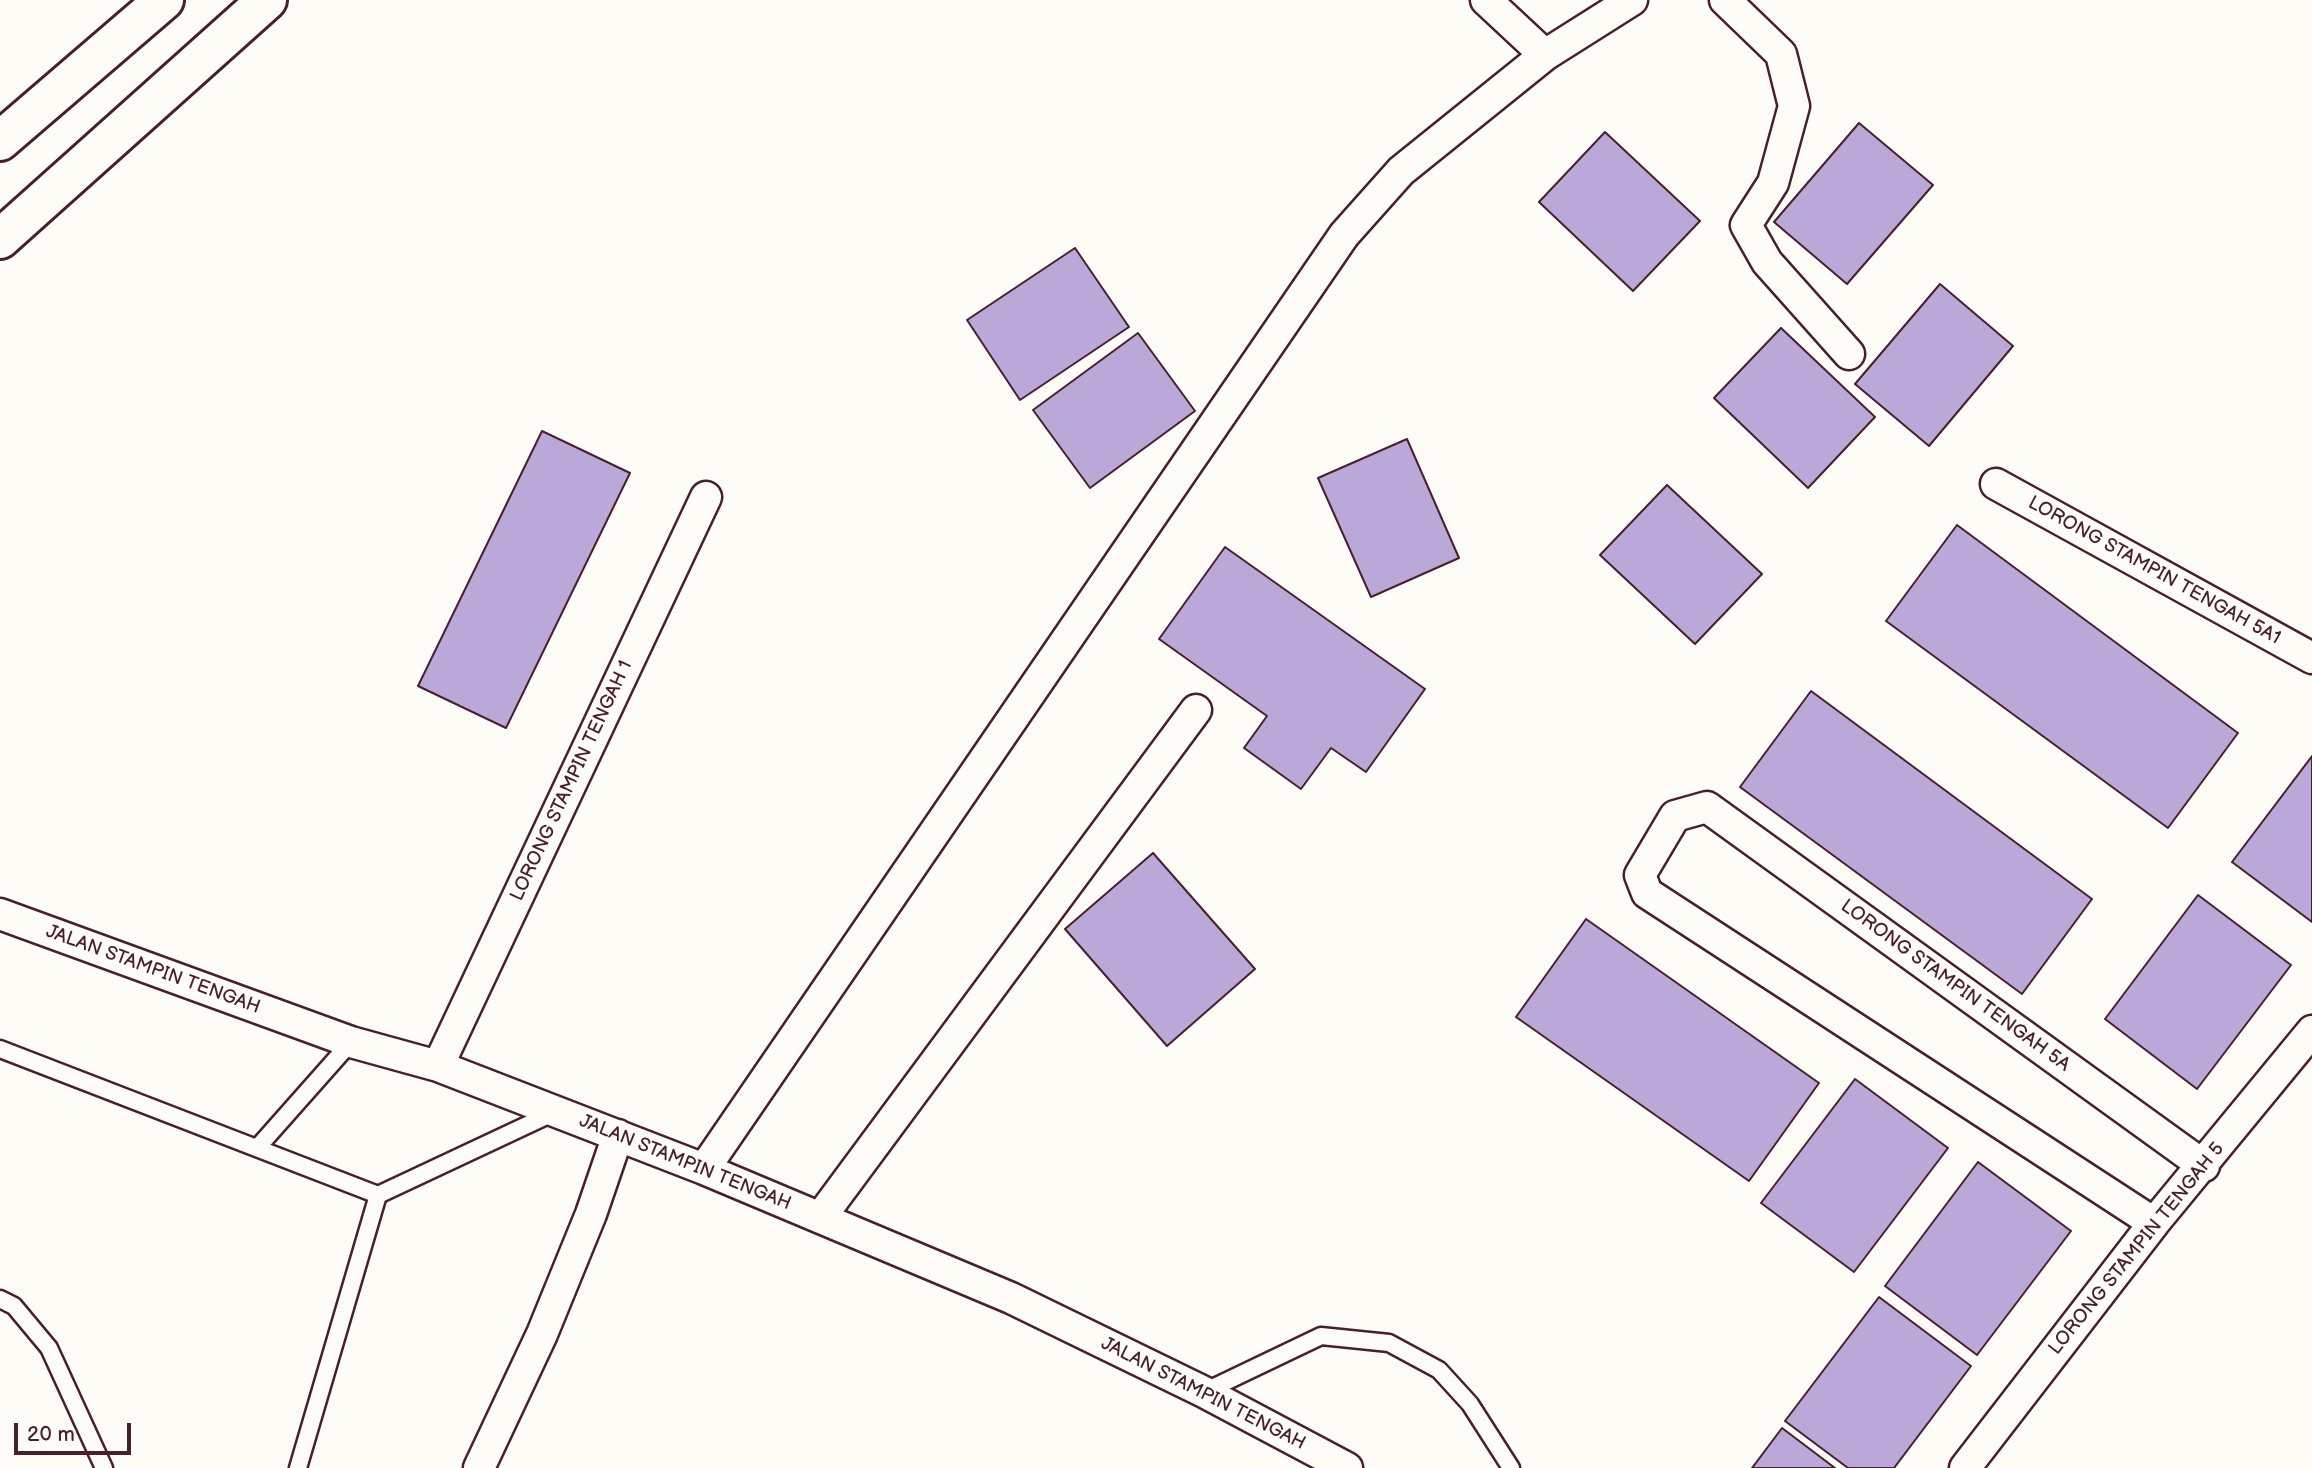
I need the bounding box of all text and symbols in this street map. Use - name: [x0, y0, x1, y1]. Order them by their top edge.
- street label: LORONG STAMPIN TENGAH 5A1: [2024, 492, 2284, 650]
- street label: LORONG STAMPIN TENGAH 1: [506, 657, 638, 905]
- street label: LORONG STAMPIN TENGAH 5A: [1836, 895, 2074, 1077]
- street label: JALAN STAMPIN TENGAH: [43, 921, 263, 1019]
- street label: JALAN STAMPIN TENGAH: [576, 1110, 794, 1216]
- street label: LORONG STAMPIN TENGAH 5: [2044, 1138, 2230, 1360]
- street label: JALAN STAMPIN TENGAH: [1097, 1332, 1309, 1456]
- scale bar: [18, 1408, 135, 1452]
- text: 20 m: [27, 1422, 75, 1447]

